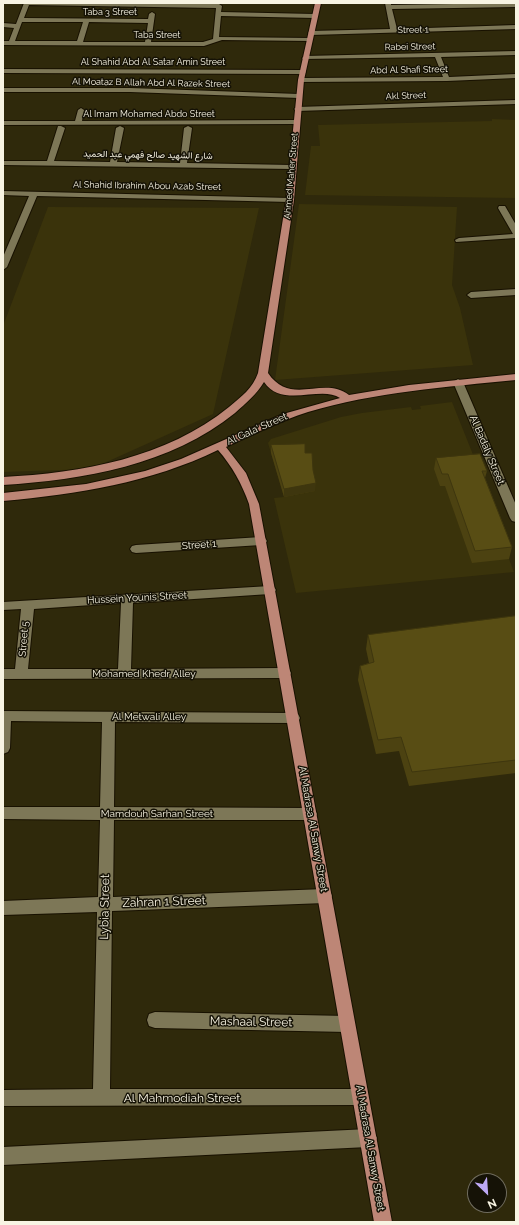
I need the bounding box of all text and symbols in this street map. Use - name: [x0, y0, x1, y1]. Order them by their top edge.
- street label: Taba 3 Street: [83, 7, 137, 17]
- street label: Street 1: [397, 24, 429, 36]
- street label: Taba Street: [133, 30, 181, 40]
- street label: Rabei Street: [385, 41, 435, 53]
- street label: Al Shahid Abd Al Satar Amin Street: [81, 57, 225, 67]
- street label: Abd Al Shafi Street: [370, 64, 448, 76]
- street label: Al Moataz B Allah Abd Al Razek Street: [72, 76, 230, 90]
- street label: Akl Street: [386, 90, 426, 102]
- street label: Al Imam Mohamed Abdo Street: [83, 109, 215, 119]
- street label: Ahmed Maher Street: [282, 132, 300, 220]
- street label: شارع الشهيد صالح فهمي عبد الحميد: [83, 148, 213, 162]
- street label: Al Shahid Ibrahim Abou Azab Street: [73, 179, 221, 193]
- street label: Al Gala' Street: [225, 410, 289, 448]
- street label: Al Badaly Street: [467, 414, 507, 486]
- street label: Street 1: [181, 538, 217, 552]
- street label: Hussein Younis Street: [87, 589, 187, 607]
- street label: Street 5: [16, 621, 32, 657]
- street label: Mohamed Khedr Alley: [92, 668, 196, 680]
- street label: Al Metwali Alley: [112, 711, 186, 723]
- street label: Al Madrasa Al Sanwy Street: [296, 765, 330, 893]
- street label: Mamdouh Sarhan Street: [101, 808, 213, 820]
- street label: Lybia Street: [97, 874, 113, 940]
- street label: Zahran 1 Street: [122, 893, 206, 911]
- street label: Mashaal Street: [210, 1014, 292, 1030]
- street label: Al Madrasa Al Sanwy Street: [353, 1084, 387, 1212]
- street label: Al Mahmodiah Street: [124, 1091, 240, 1105]
- north arrow: [467, 1173, 507, 1213]
- text: N: [485, 1196, 498, 1211]

